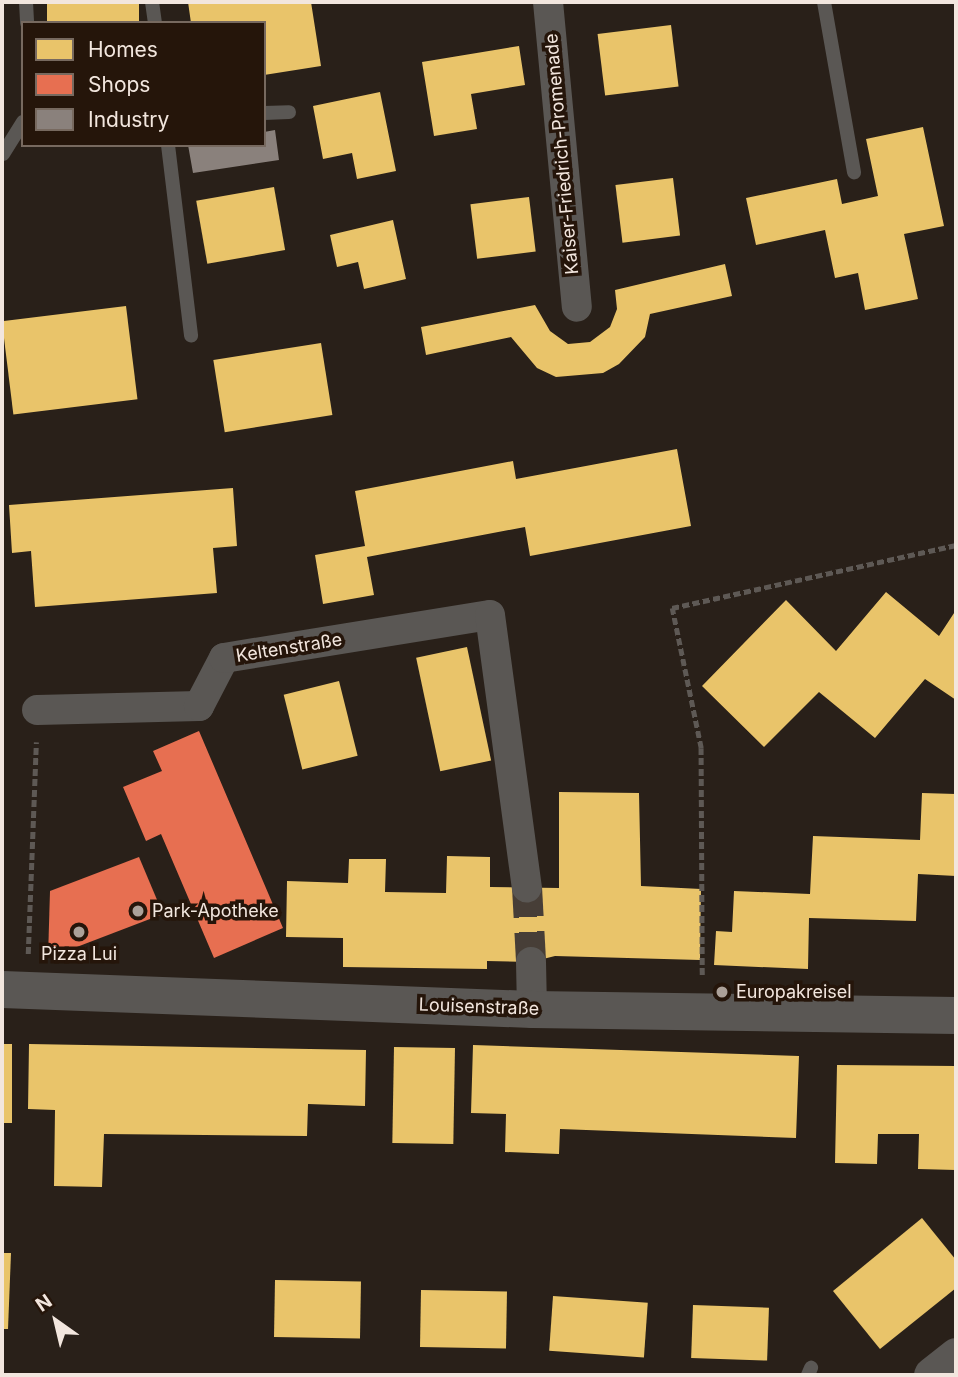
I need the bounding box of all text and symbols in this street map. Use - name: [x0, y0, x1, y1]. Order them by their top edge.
- legend: [21, 21, 266, 147]
- street label: Kaiser-Friedrich-Promenade: [541, 33, 583, 275]
- text: Homes: [88, 37, 158, 62]
- text: Shops: [88, 72, 150, 97]
- text: Industry: [88, 107, 169, 132]
- street label: Keltenstraße: [234, 629, 344, 667]
- place label: Park-Apotheke: [152, 900, 279, 922]
- marker: Park-Apotheke: [130, 903, 146, 919]
- marker: Pizza Lui: [71, 924, 87, 940]
- place label: Pizza Lui: [41, 943, 117, 965]
- place label: Europakreisel: [736, 981, 852, 1003]
- marker: Europakreisel: [714, 984, 730, 1000]
- street label: Louisenstraße: [418, 994, 540, 1020]
- north arrow: [21, 1286, 91, 1356]
- text: N: [32, 1290, 56, 1317]

